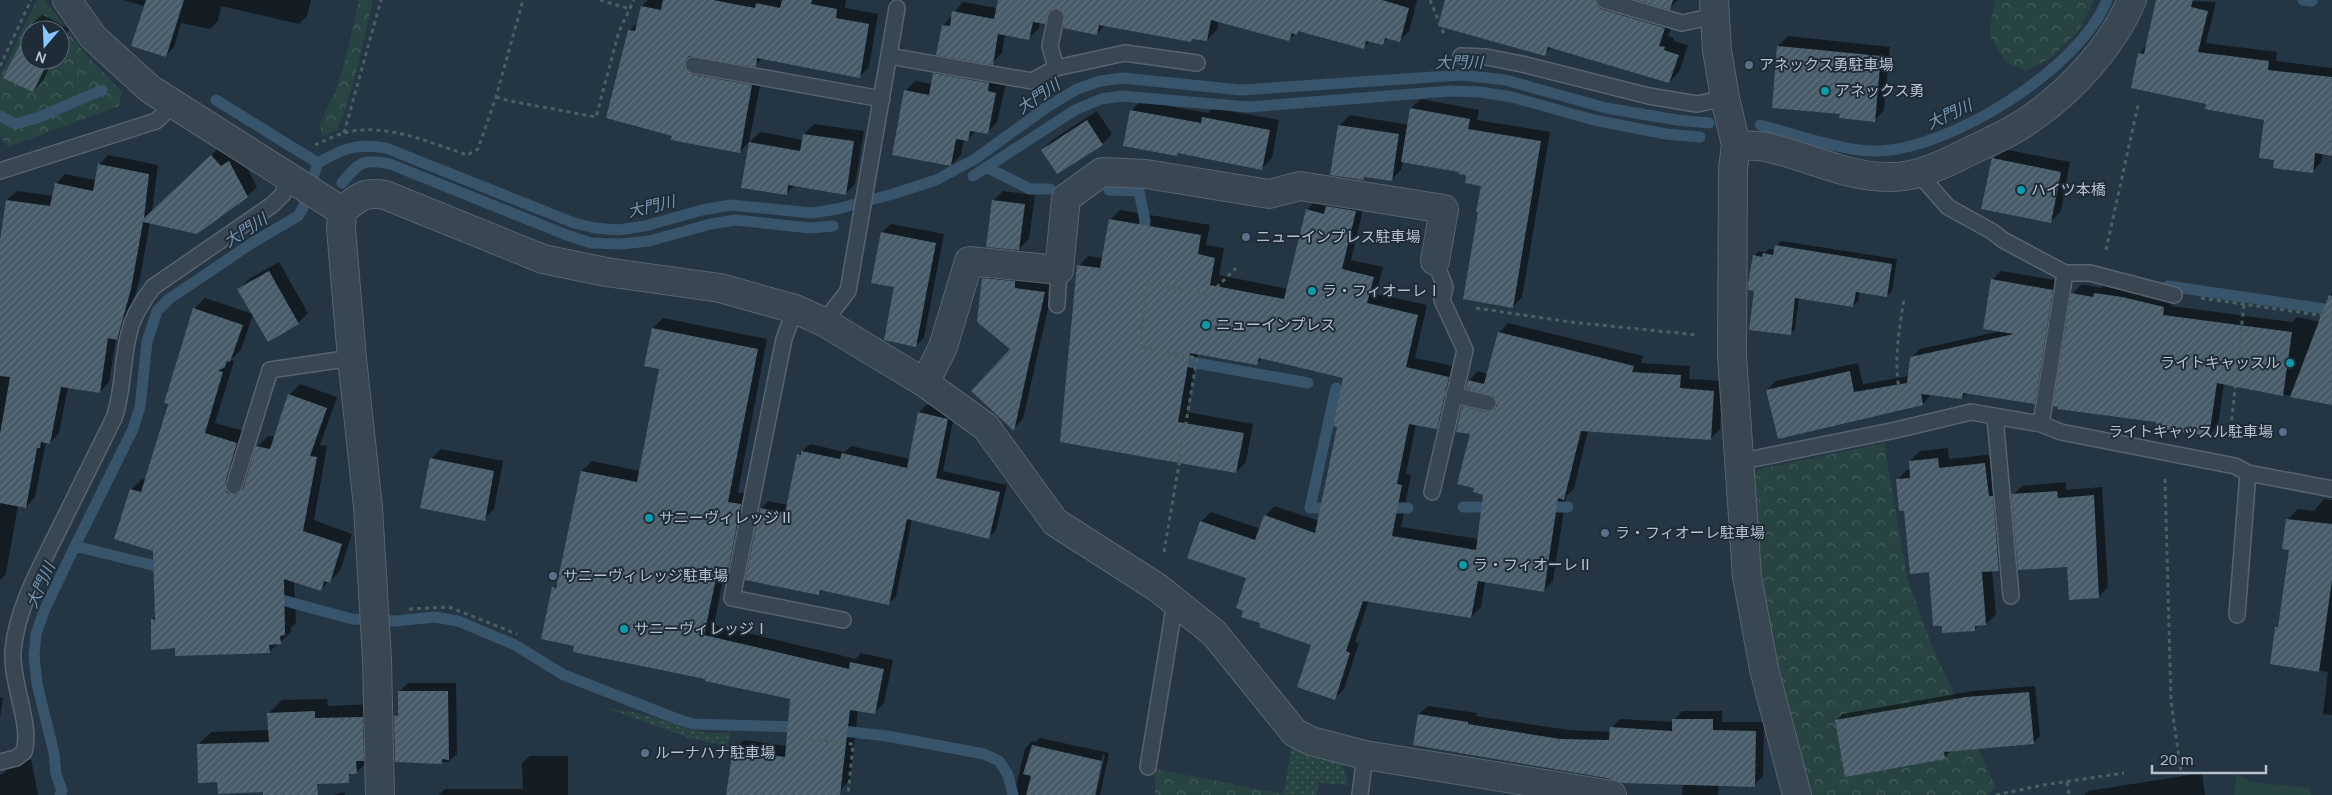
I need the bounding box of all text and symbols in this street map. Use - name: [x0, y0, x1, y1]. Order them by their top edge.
- north arrow: [20, 20, 70, 70]
- text: N: [33, 47, 48, 68]
- water label: 大門川: [1435, 51, 1485, 73]
- place label: アネックス勇駐車場: [1759, 54, 1894, 75]
- marker: アネックス勇駐車場: [1743, 59, 1755, 71]
- water label: 大門川: [1012, 72, 1066, 119]
- place label: アネックス勇: [1835, 80, 1925, 101]
- marker: アネックス勇: [1819, 85, 1831, 97]
- water label: 大門川: [1923, 93, 1977, 134]
- place label: ハイツ本橋: [2031, 179, 2106, 200]
- marker: ハイツ本橋: [2015, 184, 2027, 196]
- water label: 大門川: [625, 189, 679, 222]
- water label: 大門川: [219, 207, 273, 252]
- place label: ニューインプレス駐車場: [1256, 226, 1421, 247]
- marker: ニューインプレス駐車場: [1240, 231, 1252, 243]
- place label: ラ・フィオーレⅠ: [1322, 280, 1442, 301]
- marker: ラ・フィオーレⅠ: [1306, 285, 1318, 297]
- place label: ニューインプレス: [1216, 314, 1336, 335]
- marker: ニューインプレス: [1200, 319, 1212, 331]
- place label: ライトキャッスル: [2160, 352, 2280, 373]
- marker: ライトキャッスル: [2284, 357, 2296, 369]
- place label: ライトキャッスル駐車場: [2108, 421, 2273, 442]
- marker: ライトキャッスル駐車場: [2277, 426, 2289, 438]
- place label: サニーヴィレッジⅡ: [659, 507, 794, 528]
- marker: サニーヴィレッジⅡ: [643, 512, 655, 524]
- place label: ラ・フィオーレ駐車場: [1615, 522, 1765, 543]
- marker: ラ・フィオーレ駐車場: [1599, 527, 1611, 539]
- place label: ラ・フィオーレⅡ: [1473, 554, 1593, 575]
- water label: 大門川: [20, 557, 61, 611]
- marker: ラ・フィオーレⅡ: [1457, 559, 1469, 571]
- place label: サニーヴィレッジ駐車場: [563, 565, 728, 586]
- marker: サニーヴィレッジ駐車場: [547, 570, 559, 582]
- place label: サニーヴィレッジⅠ: [634, 618, 769, 639]
- marker: サニーヴィレッジⅠ: [618, 623, 630, 635]
- place label: ルーナハナ駐車場: [655, 742, 775, 763]
- scale bar: [2152, 742, 2266, 774]
- marker: ルーナハナ駐車場: [639, 747, 651, 759]
- text: 20 m: [2160, 749, 2193, 770]

